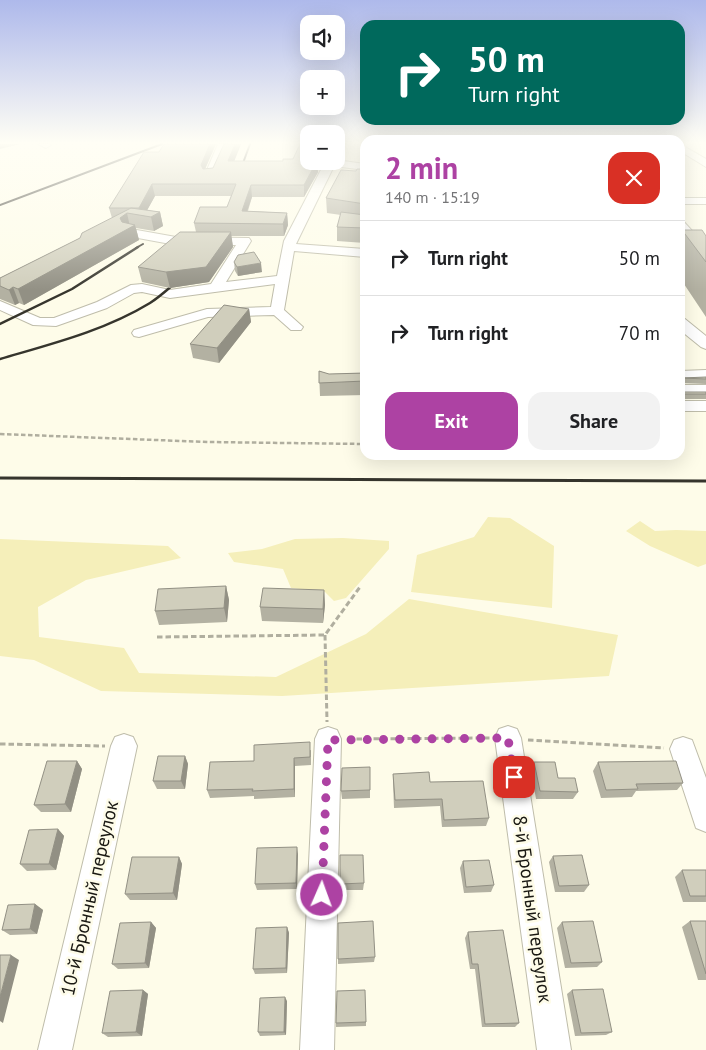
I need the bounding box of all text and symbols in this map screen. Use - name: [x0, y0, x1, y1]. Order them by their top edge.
- map controls: [300, 15, 345, 170]
- button: sound: [300, 15, 345, 60]
- text: 50 m: [468, 36, 545, 82]
- icon: right: [385, 40, 450, 105]
- button: +: [300, 70, 345, 115]
- text: Turn right: [468, 80, 560, 108]
- button: −: [300, 125, 345, 170]
- text: 2 min: [385, 148, 458, 187]
- button: close: [608, 152, 660, 204]
- text: 140 m · 15:19: [385, 187, 480, 207]
- icon: right: [385, 244, 413, 272]
- text: Turn right: [428, 246, 508, 270]
- text: 50 m: [619, 246, 660, 270]
- icon: right: [385, 319, 413, 347]
- text: Turn right: [428, 321, 508, 345]
- text: 70 m: [619, 321, 660, 345]
- button: Exit: [385, 392, 518, 450]
- button: Share: [528, 392, 660, 450]
- pin: [493, 756, 535, 798]
- icon: arrive: [500, 763, 528, 791]
- street label: 10-й Бронный переулок: [55, 798, 123, 998]
- street label: 8-й Бронный переулок: [508, 814, 558, 1004]
- position arrow: [295, 868, 347, 920]

